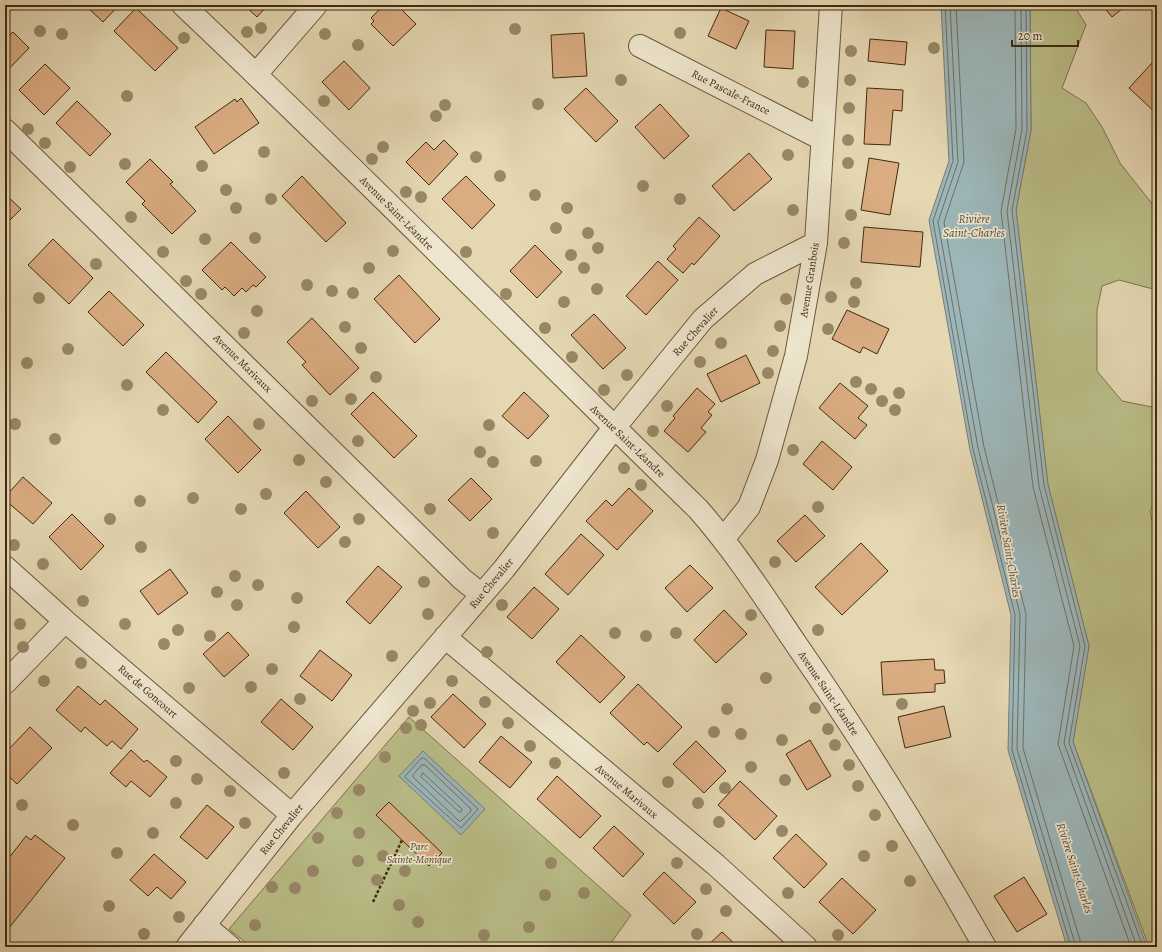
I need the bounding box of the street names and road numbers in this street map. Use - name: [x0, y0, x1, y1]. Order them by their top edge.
- street label: Rue Pascale-France: [689, 66, 773, 119]
- street label: Avenue Saint-Léandre: [356, 172, 437, 254]
- street label: Avenue Granbois: [796, 241, 823, 320]
- street label: Rue Chevalier: [669, 303, 722, 359]
- street label: Avenue Marivaux: [209, 330, 276, 397]
- street label: Avenue Saint-Léandre: [586, 401, 668, 481]
- street label: Rue Chevalier: [466, 555, 517, 612]
- street label: Avenue Saint-Léandre: [794, 647, 862, 739]
- street label: Rue de Goncourt: [115, 661, 181, 722]
- street label: Avenue Marivaux: [591, 760, 662, 823]
- street label: Rue Chevalier: [256, 801, 307, 858]

